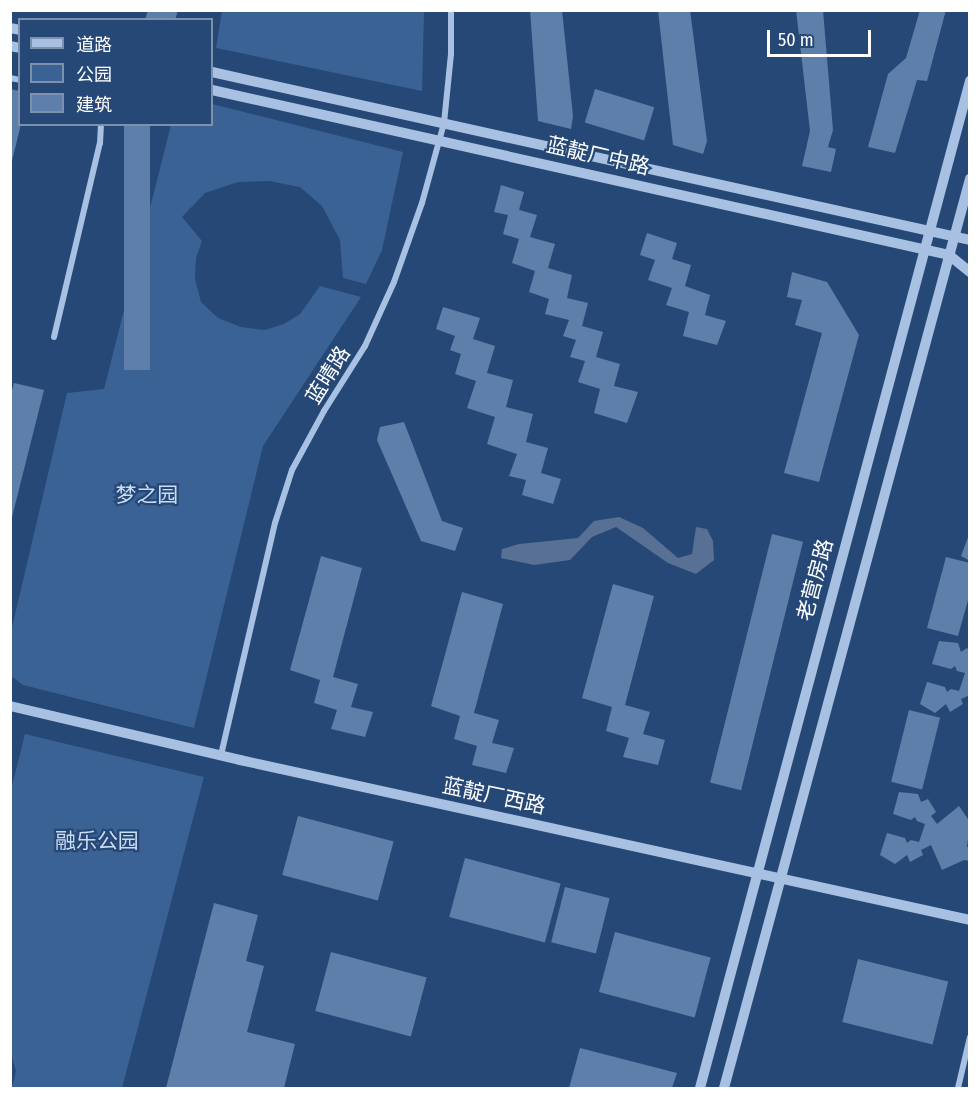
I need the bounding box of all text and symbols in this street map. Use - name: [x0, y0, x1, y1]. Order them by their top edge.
- legend: [18, 18, 213, 126]
- scale bar: [770, 18, 874, 56]
- text: 50 m: [778, 29, 814, 51]
- text: 道路: [76, 34, 112, 56]
- text: 公园: [76, 64, 112, 86]
- text: 建筑: [76, 94, 112, 116]
- street label: 蓝靛厂中路: [544, 132, 652, 180]
- street label: 蓝晴路: [301, 342, 355, 408]
- park label: 梦之园: [116, 482, 178, 508]
- street label: 老营房路: [792, 536, 838, 624]
- street label: 蓝靛厂西路: [440, 773, 548, 819]
- park label: 融乐公园: [55, 828, 139, 854]

